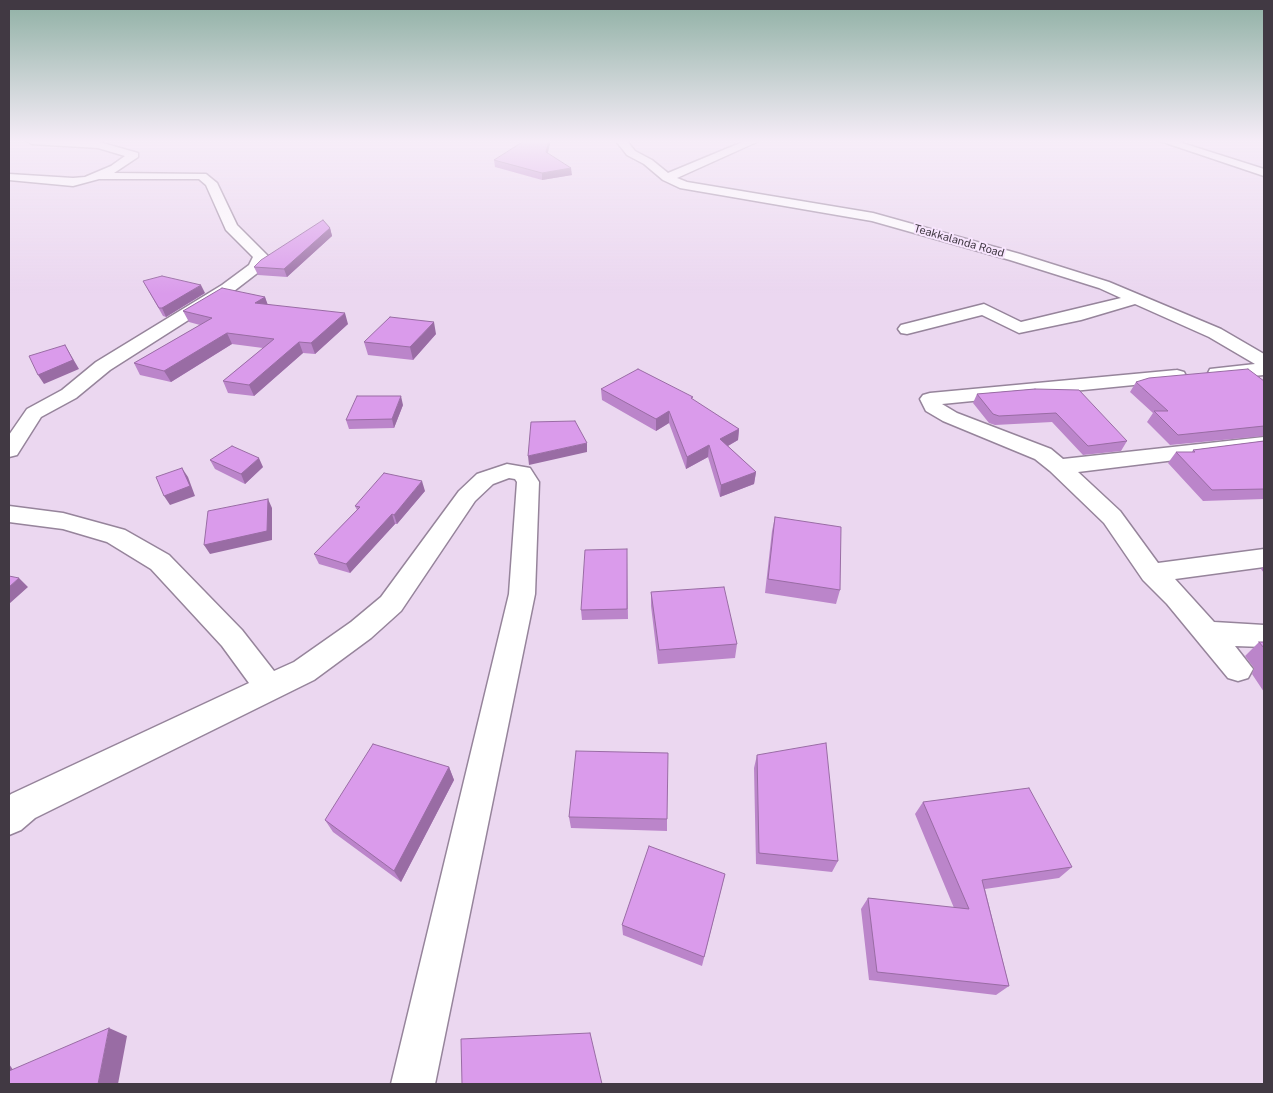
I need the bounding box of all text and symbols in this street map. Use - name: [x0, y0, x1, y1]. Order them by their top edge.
- street label: Teakkalanda Road: [912, 222, 1006, 260]

